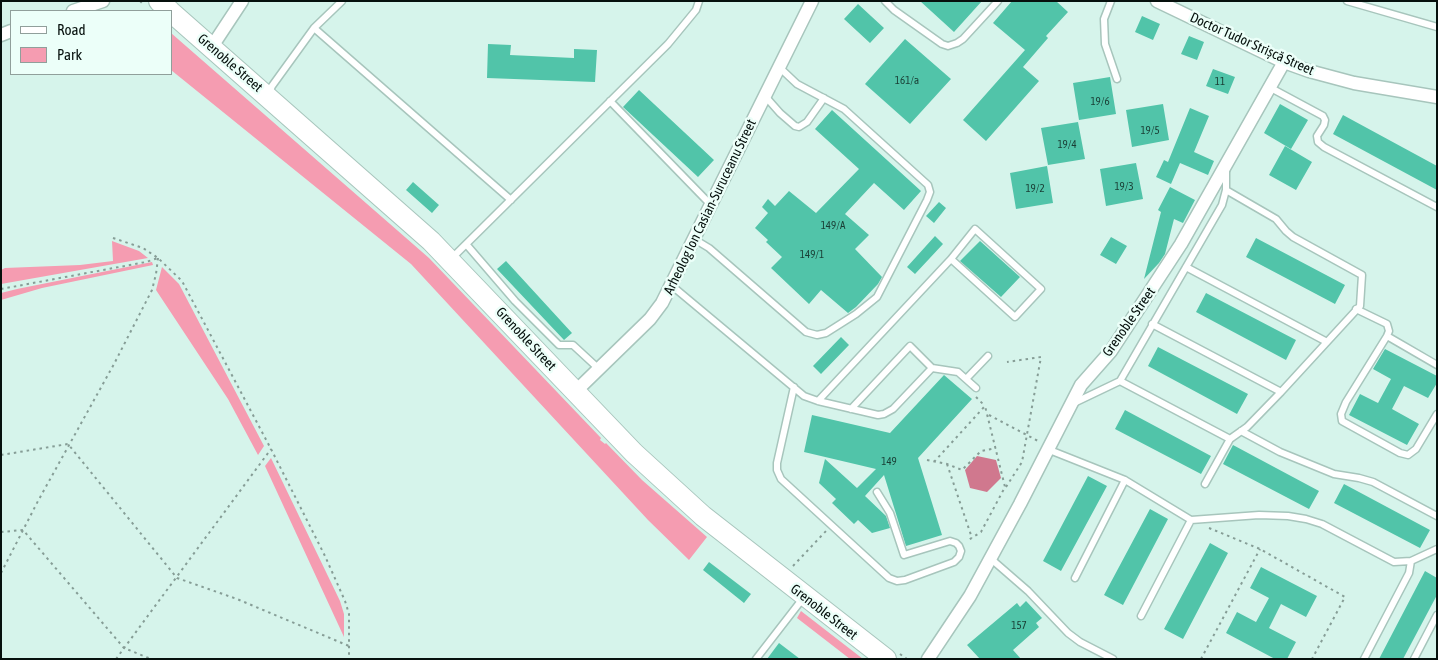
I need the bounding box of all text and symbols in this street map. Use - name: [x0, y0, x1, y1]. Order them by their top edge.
- street label: Doctor Tudor Strișcă Street: [1187, 9, 1317, 79]
- legend: [10, 10, 172, 75]
- text: Road: [57, 21, 86, 38]
- street label: Grenoble Street: [194, 30, 266, 96]
- text: Park: [57, 46, 82, 63]
- house number: 161/a: [895, 74, 919, 88]
- house number: 11: [1215, 75, 1225, 89]
- house number: 19/6: [1090, 95, 1110, 109]
- street label: Arheolog Ion Casian-Suruceanu Street: [660, 117, 760, 297]
- house number: 19/5: [1140, 124, 1160, 138]
- house number: 19/4: [1057, 138, 1077, 152]
- house number: 19/3: [1114, 180, 1134, 194]
- house number: 19/2: [1025, 182, 1045, 196]
- house number: 149/A: [821, 219, 845, 233]
- house number: 149/1: [800, 248, 824, 262]
- street label: Grenoble Street: [1099, 284, 1159, 360]
- street label: Grenoble Street: [492, 304, 560, 374]
- house number: 149: [881, 455, 897, 469]
- street label: Grenoble Street: [787, 581, 861, 643]
- house number: 157: [1011, 619, 1027, 633]

